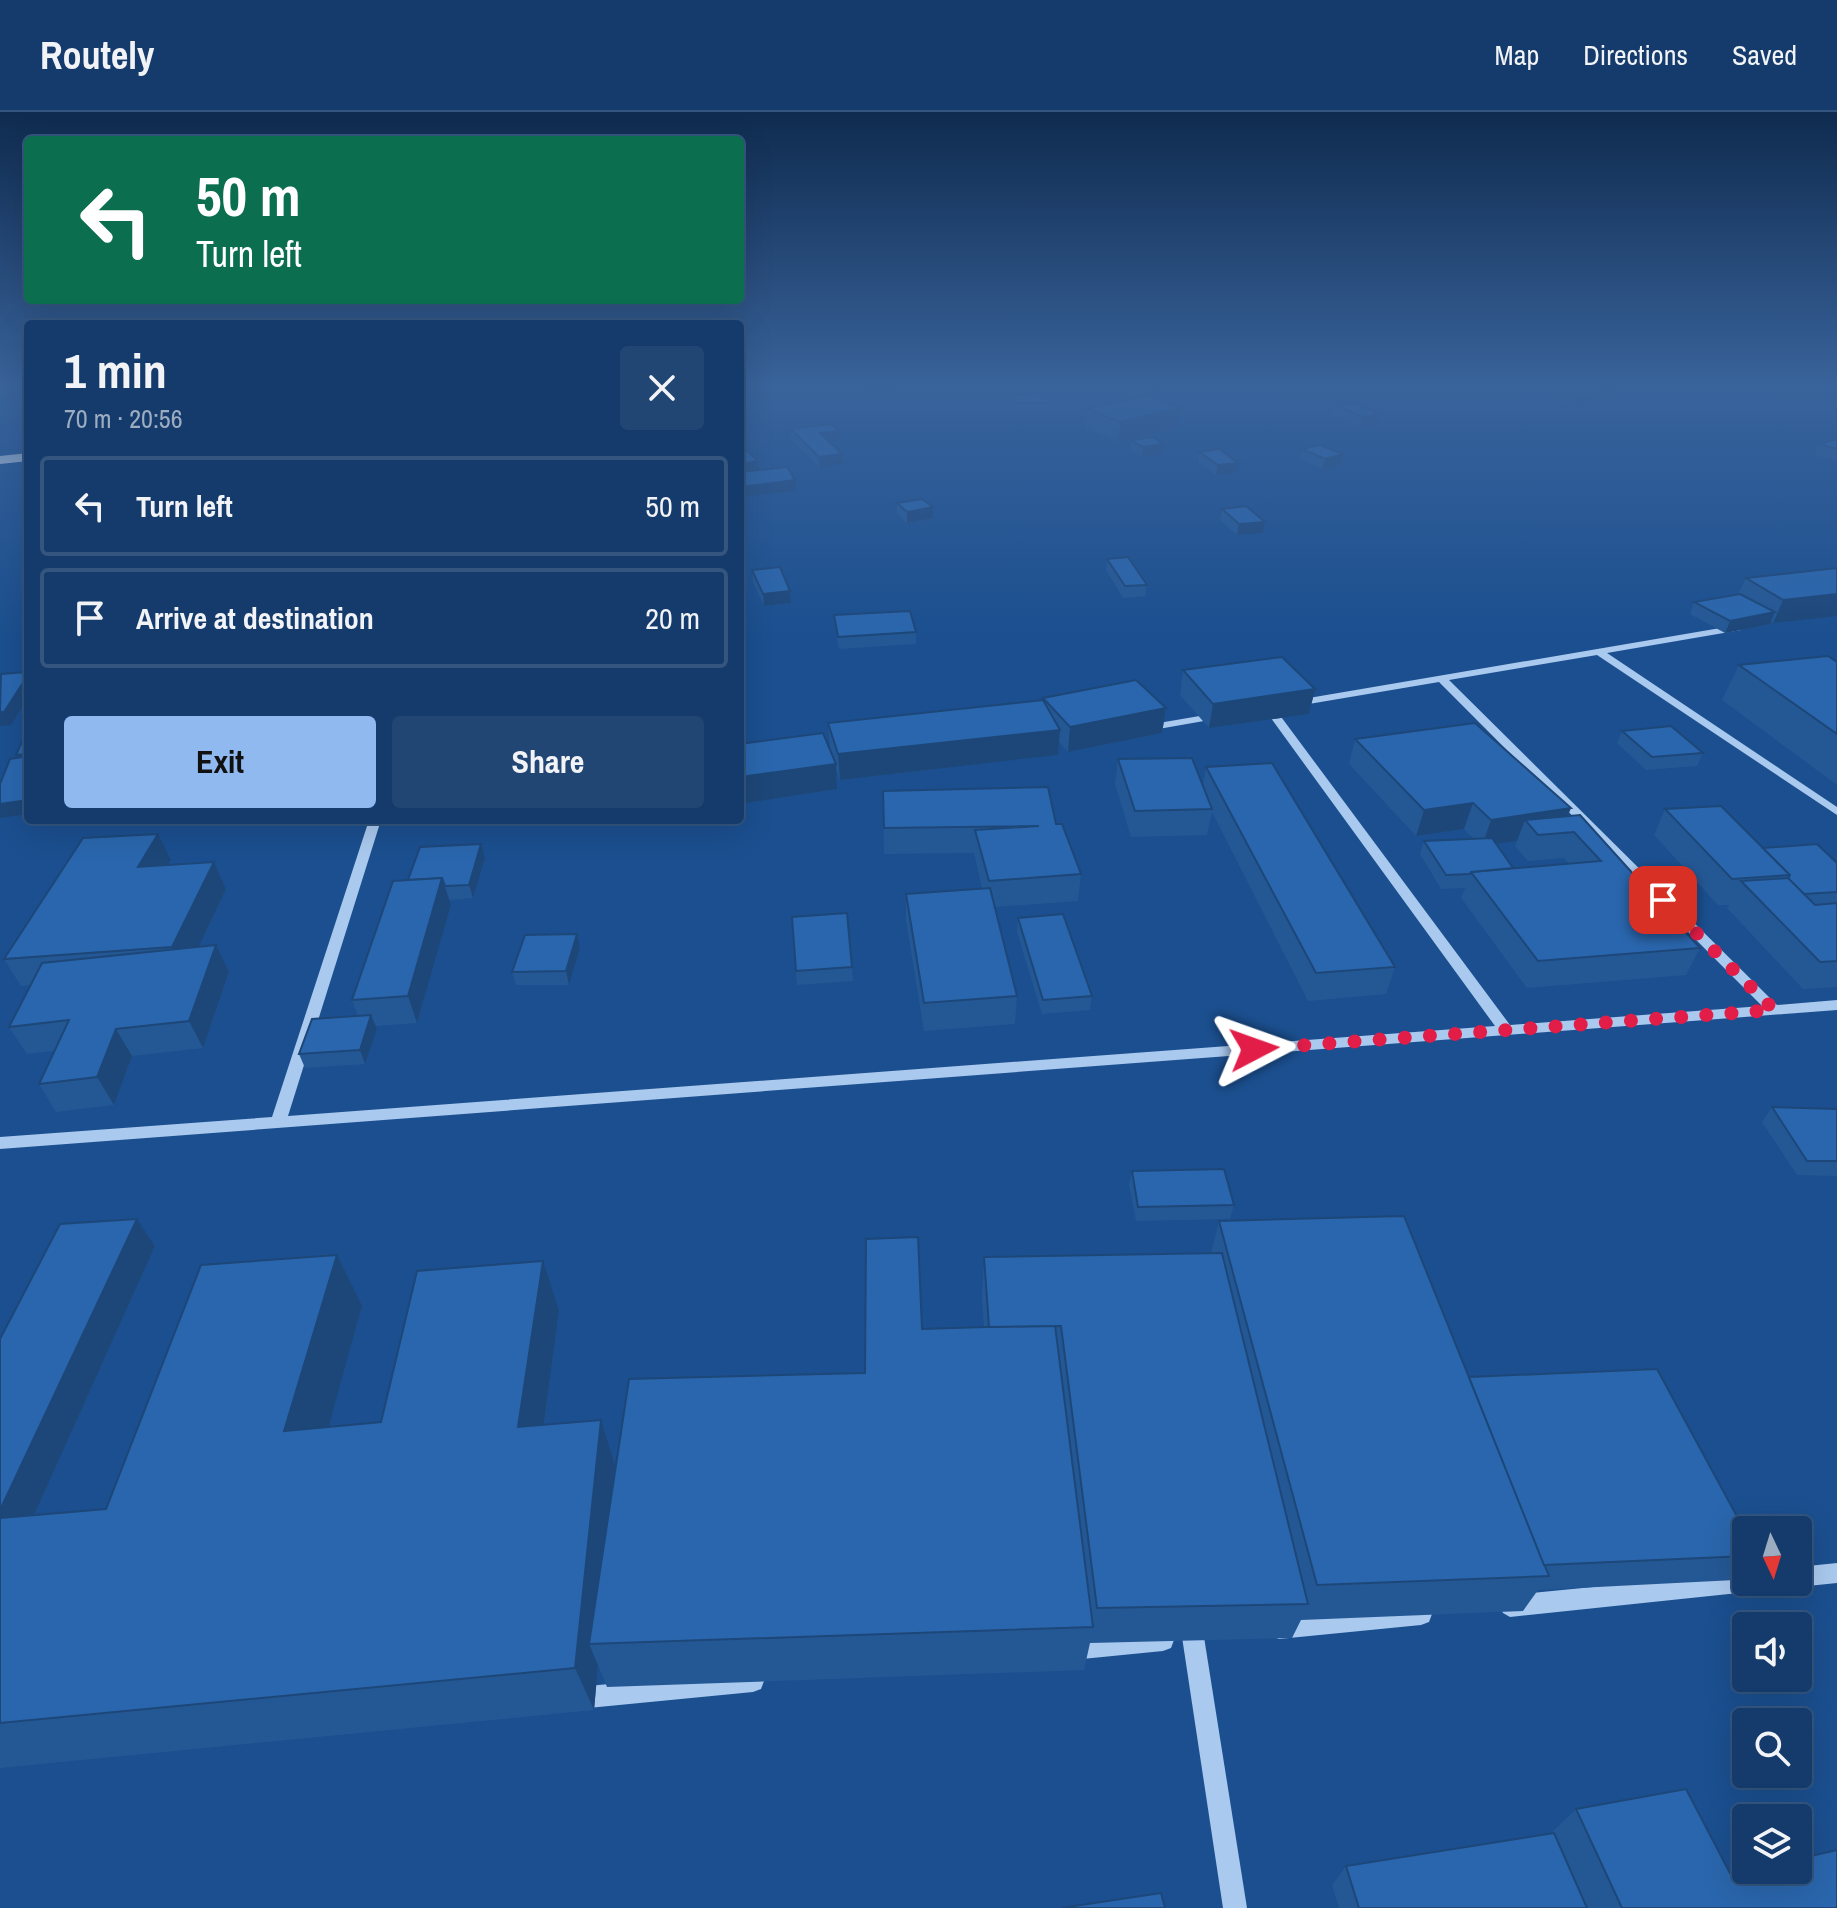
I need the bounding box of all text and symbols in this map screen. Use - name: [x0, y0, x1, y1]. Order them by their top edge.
- text: Routely: [40, 30, 154, 81]
- text: Map: [1495, 36, 1539, 74]
- text: Directions: [1583, 36, 1688, 74]
- text: Saved: [1732, 36, 1797, 74]
- text: 50 m: [196, 158, 301, 233]
- icon: left: [64, 168, 168, 272]
- text: Turn left: [196, 230, 302, 278]
- text: 1 min: [64, 338, 167, 403]
- button: close: [620, 346, 704, 430]
- text: 70 m · 20:56: [64, 401, 183, 436]
- icon: left: [68, 484, 112, 528]
- text: Turn left: [136, 486, 233, 526]
- text: 50 m: [645, 486, 700, 526]
- icon: arrive: [68, 596, 112, 640]
- text: Arrive at destination: [136, 598, 374, 638]
- text: 20 m: [645, 598, 700, 638]
- button: Exit: [64, 716, 376, 808]
- button: Share: [392, 716, 704, 808]
- pin: [1629, 866, 1697, 934]
- icon: arrive: [1641, 878, 1685, 922]
- position arrow: [1212, 1007, 1296, 1091]
- north arrow: [1732, 1516, 1812, 1596]
- map controls: [1732, 1516, 1812, 1884]
- button: sound: [1732, 1612, 1812, 1692]
- button: search: [1732, 1708, 1812, 1788]
- button: layers: [1732, 1804, 1812, 1884]

